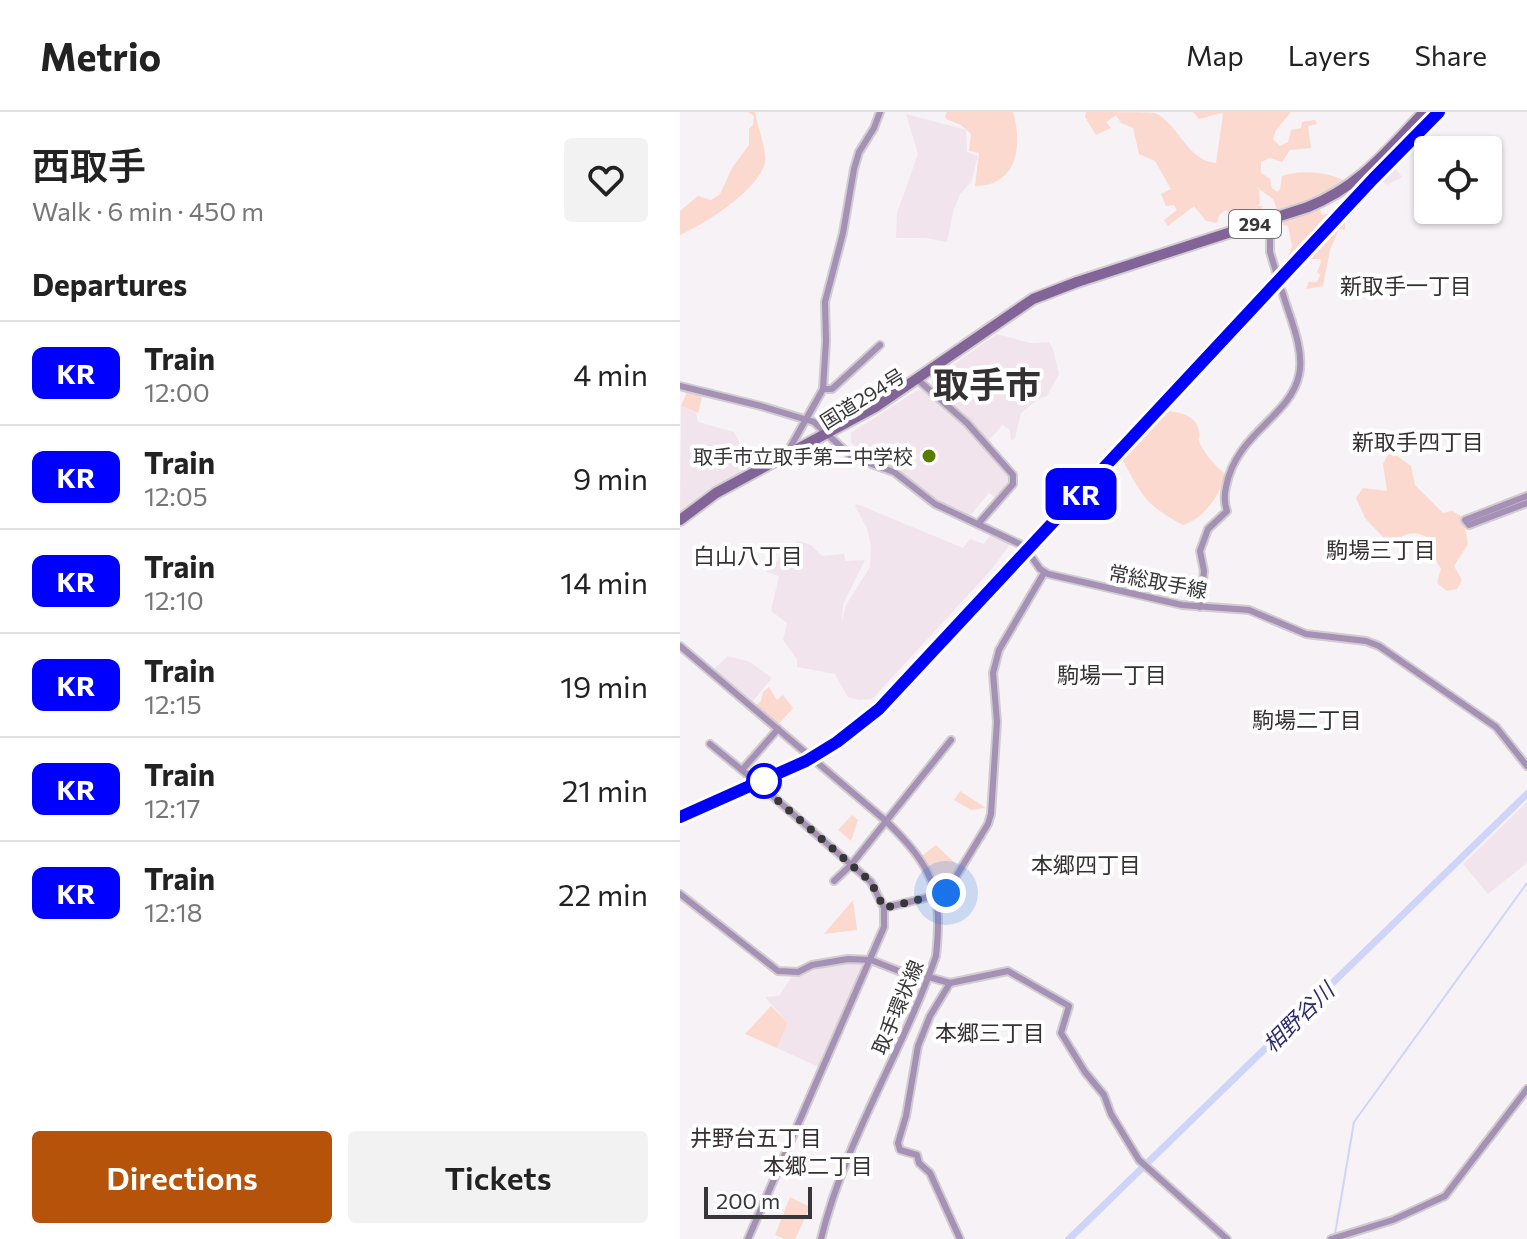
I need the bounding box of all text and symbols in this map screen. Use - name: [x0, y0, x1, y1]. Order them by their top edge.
- text: Metrio: [40, 32, 161, 79]
- text: Map: [1186, 38, 1244, 72]
- text: Layers: [1288, 38, 1370, 72]
- text: Share: [1414, 38, 1487, 72]
- map controls: [1414, 136, 1502, 224]
- button: locate: [1414, 136, 1502, 224]
- button: heart: [564, 138, 648, 222]
- text: 西取手: [32, 141, 146, 188]
- text: Walk · 6 min · 450 m: [32, 195, 264, 226]
- road number: 294: [1229, 210, 1281, 238]
- text: Departures: [32, 265, 187, 302]
- district label: 新取手一丁目: [1340, 272, 1472, 299]
- text: Train: [144, 339, 215, 376]
- text: 4 min: [573, 355, 648, 392]
- text: KR: [57, 356, 95, 390]
- district label: 取手市: [933, 361, 1041, 405]
- street label: 国道294号: [815, 363, 909, 433]
- text: 12:00: [144, 376, 210, 407]
- district label: 新取手四丁目: [1352, 428, 1484, 455]
- text: Train: [144, 443, 215, 480]
- place label: 取手市立取手第二中学校: [693, 444, 913, 468]
- marker: 取手市立取手第二中学校: [920, 447, 938, 465]
- text: 9 min: [573, 459, 648, 496]
- text: KR: [57, 460, 95, 494]
- line badge: KR: [1045, 468, 1117, 520]
- text: KR: [1062, 477, 1100, 511]
- text: 12:05: [144, 480, 208, 511]
- district label: 駒場三丁目: [1326, 536, 1436, 563]
- district label: 白山八丁目: [693, 542, 803, 569]
- text: Train: [144, 547, 215, 584]
- street label: 常総取手線: [1107, 560, 1209, 602]
- text: 14 min: [560, 563, 648, 600]
- text: KR: [57, 564, 95, 598]
- text: 12:10: [144, 584, 204, 615]
- text: Train: [144, 651, 215, 688]
- district label: 駒場一丁目: [1057, 661, 1167, 688]
- text: 19 min: [560, 667, 648, 704]
- text: KR: [57, 668, 95, 702]
- text: 12:15: [144, 688, 202, 719]
- district label: 駒場二丁目: [1252, 706, 1362, 733]
- text: Train: [144, 755, 215, 792]
- unlabelled marker: [747, 764, 781, 798]
- text: 21 min: [562, 771, 648, 808]
- text: KR: [57, 772, 95, 806]
- text: 12:17: [144, 792, 201, 823]
- district label: 本郷四丁目: [1031, 851, 1141, 878]
- text: Train: [144, 859, 215, 896]
- your location: [926, 873, 966, 913]
- text: 22 min: [558, 875, 648, 912]
- text: KR: [57, 876, 95, 910]
- text: 12:18: [144, 896, 203, 927]
- street label: 取手環状線: [866, 956, 928, 1058]
- water label: 相野谷川: [1257, 975, 1340, 1057]
- district label: 本郷三丁目: [935, 1019, 1045, 1046]
- district label: 井野台五丁目: [690, 1124, 822, 1151]
- button: Directions: [32, 1131, 332, 1223]
- button: Tickets: [348, 1131, 648, 1223]
- district label: 本郷二丁目: [763, 1152, 873, 1179]
- scale bar: [704, 1183, 812, 1219]
- text: 200 m: [716, 1187, 780, 1214]

